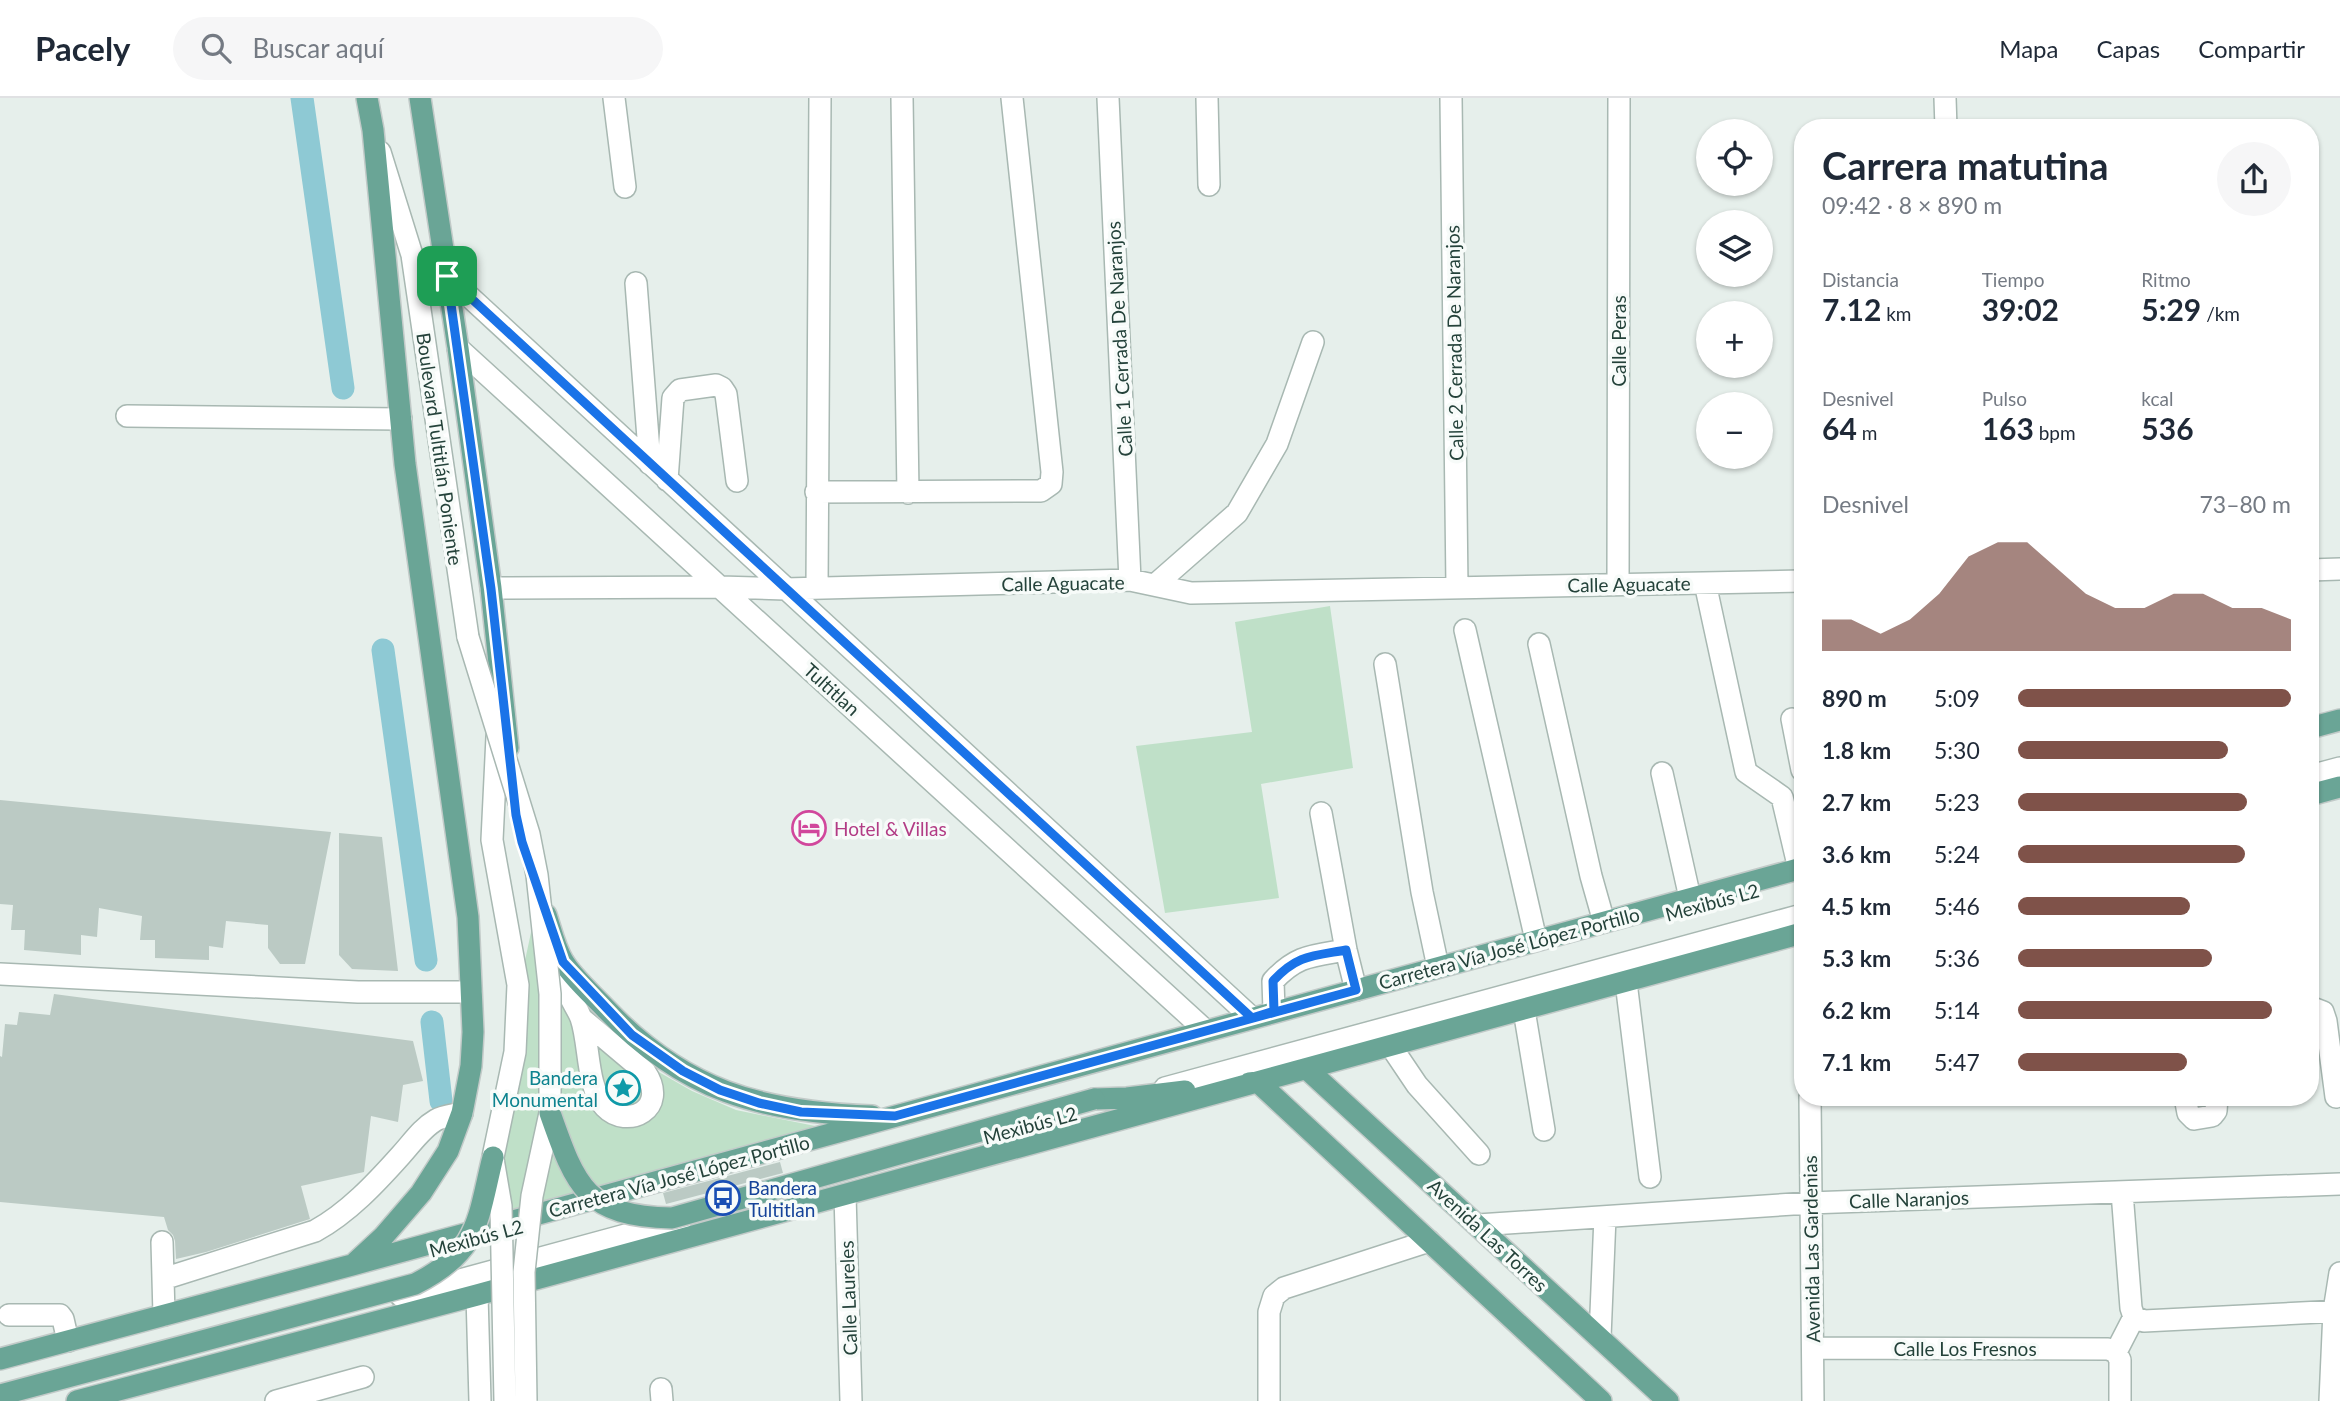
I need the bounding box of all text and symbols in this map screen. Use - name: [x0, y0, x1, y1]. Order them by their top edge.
- search box: [173, 17, 663, 80]
- text: Pacely: [35, 28, 131, 68]
- icon: search: [197, 29, 235, 67]
- text: Buscar aquí: [253, 32, 384, 64]
- text: Mapa: [1999, 34, 2058, 63]
- text: Capas: [2096, 34, 2160, 63]
- text: Compartir: [2198, 34, 2305, 63]
- map controls: [1696, 119, 1773, 469]
- button: locate: [1696, 119, 1773, 196]
- text: Carrera matutina: [1822, 142, 2109, 188]
- button: share: [2217, 142, 2291, 216]
- text: 09:42 · 8 × 890 m: [1822, 191, 2002, 219]
- button: layers: [1696, 210, 1773, 287]
- street label: Calle 1 Cerrada De Naranjos: [1101, 221, 1137, 457]
- street label: Calle 2 Cerrada De Naranjos: [1440, 225, 1468, 461]
- pin: [417, 246, 477, 306]
- icon: arrive: [428, 257, 466, 295]
- text: Distancia: [1822, 268, 1899, 291]
- text: Tiempo: [1982, 268, 2044, 291]
- text: Ritmo: [2141, 268, 2191, 291]
- text: 7.12: [1822, 291, 1881, 327]
- text: 39:02: [1982, 291, 2059, 327]
- text: 5:29: [2141, 291, 2201, 327]
- street label: Calle Peras: [1607, 295, 1630, 387]
- button: +: [1696, 301, 1773, 378]
- text: km: [1881, 302, 1911, 325]
- text: /km: [2201, 302, 2240, 325]
- street label: Boulevard Tultitlán Poniente: [412, 331, 468, 567]
- text: Desnivel: [1822, 387, 1894, 410]
- text: Pulso: [1982, 387, 2027, 410]
- text: kcal: [2141, 387, 2173, 410]
- button: −: [1696, 392, 1773, 469]
- text: 64: [1822, 410, 1857, 446]
- text: 163: [1982, 410, 2034, 446]
- text: 536: [2141, 410, 2194, 446]
- text: m: [1857, 421, 1877, 444]
- text: bpm: [2034, 421, 2076, 444]
- text: Desnivel: [1822, 490, 1909, 518]
- text: 73–80 m: [2199, 490, 2291, 518]
- street label: Calle Aguacate: [1001, 570, 1125, 596]
- street label: Calle Aguacate: [1567, 571, 1691, 597]
- street label: Tultitlan: [799, 658, 865, 720]
- text: 890 m: [1822, 684, 1887, 712]
- text: 5:09: [1934, 684, 1980, 712]
- text: 1.8 km: [1822, 736, 1891, 764]
- text: 5:30: [1934, 736, 1980, 764]
- text: 2.7 km: [1822, 788, 1891, 816]
- text: 5:23: [1934, 788, 1980, 816]
- hotel icon: Hotel & Villas: [790, 809, 828, 847]
- place label: Hotel & Villas: [834, 817, 947, 840]
- text: 3.6 km: [1822, 840, 1891, 868]
- text: 5:24: [1934, 840, 1980, 868]
- street label: Mexibús L2: [1662, 878, 1762, 926]
- text: 4.5 km: [1822, 892, 1891, 920]
- text: 5:46: [1934, 892, 1980, 920]
- street label: Carretera Vía José López Portillo: [1376, 902, 1642, 994]
- text: 5.3 km: [1822, 944, 1891, 972]
- text: 5:36: [1934, 944, 1980, 972]
- text: 6.2 km: [1822, 996, 1891, 1024]
- text: 5:14: [1934, 996, 1980, 1024]
- text: 7.1 km: [1822, 1048, 1891, 1076]
- text: 5:47: [1934, 1048, 1980, 1076]
- place label: Bandera Monumental: [492, 1066, 598, 1111]
- place icon: Bandera Monumental: [604, 1069, 642, 1107]
- street label: Mexibús L2: [980, 1101, 1080, 1149]
- street label: Carretera Vía José López Portillo: [546, 1130, 812, 1222]
- street label: Avenida Las Gardenias: [1798, 1155, 1824, 1343]
- street label: Avenida Las Torres: [1424, 1174, 1552, 1296]
- place label: Bandera Tultitlan: [748, 1176, 817, 1221]
- bus stop icon: Bandera Tultitlan: [704, 1179, 742, 1217]
- street label: Calle Naranjos: [1849, 1185, 1969, 1213]
- street label: Mexibús L2: [426, 1214, 526, 1262]
- street label: Calle Laureles: [834, 1240, 862, 1356]
- street label: Calle Los Fresnos: [1893, 1337, 2037, 1360]

